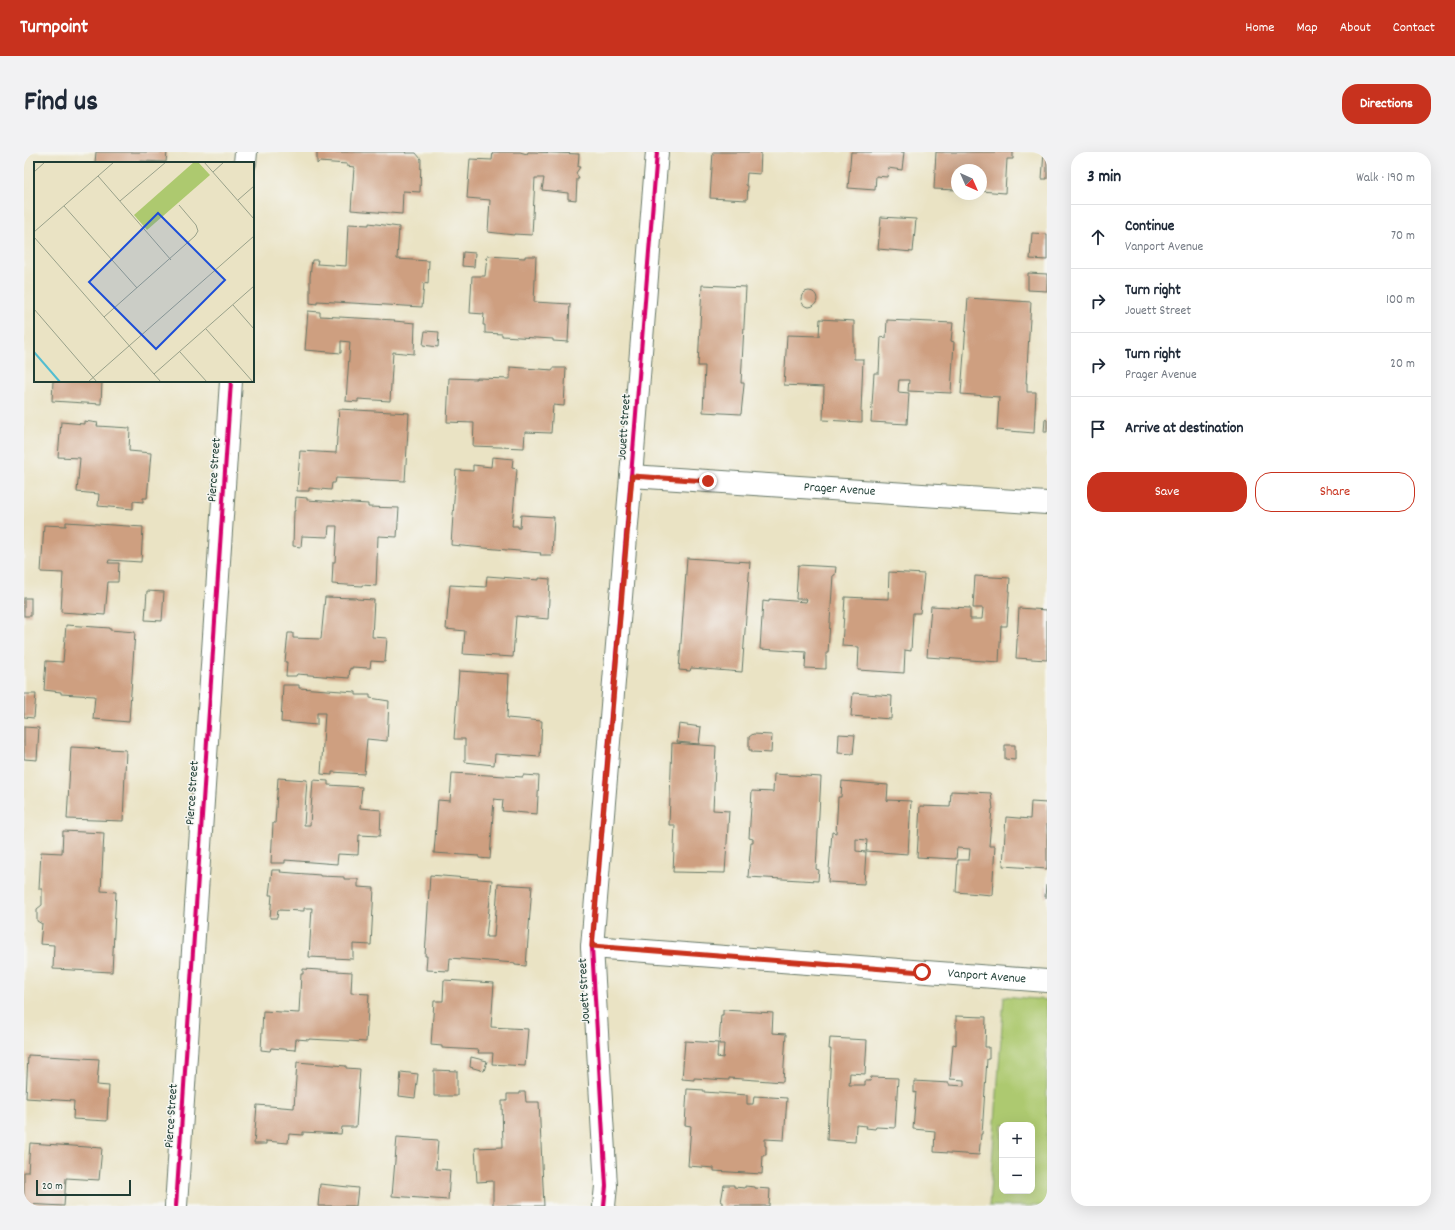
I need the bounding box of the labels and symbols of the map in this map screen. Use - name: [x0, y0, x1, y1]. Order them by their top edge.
- inset map: [34, 162, 254, 382]
- north arrow: [951, 164, 987, 200]
- street label: Jouett Street: [613, 393, 637, 461]
- street label: Pierce Street: [203, 437, 227, 503]
- route end: [699, 472, 717, 490]
- street label: Prager Avenue: [803, 478, 876, 501]
- street label: Pierce Street: [181, 760, 205, 826]
- street label: Jouett Street: [574, 957, 596, 1024]
- route start: [913, 963, 931, 981]
- street label: Vanport Avenue: [947, 964, 1027, 989]
- street label: Pierce Street: [160, 1083, 184, 1149]
- scale bar: [36, 1178, 131, 1197]

